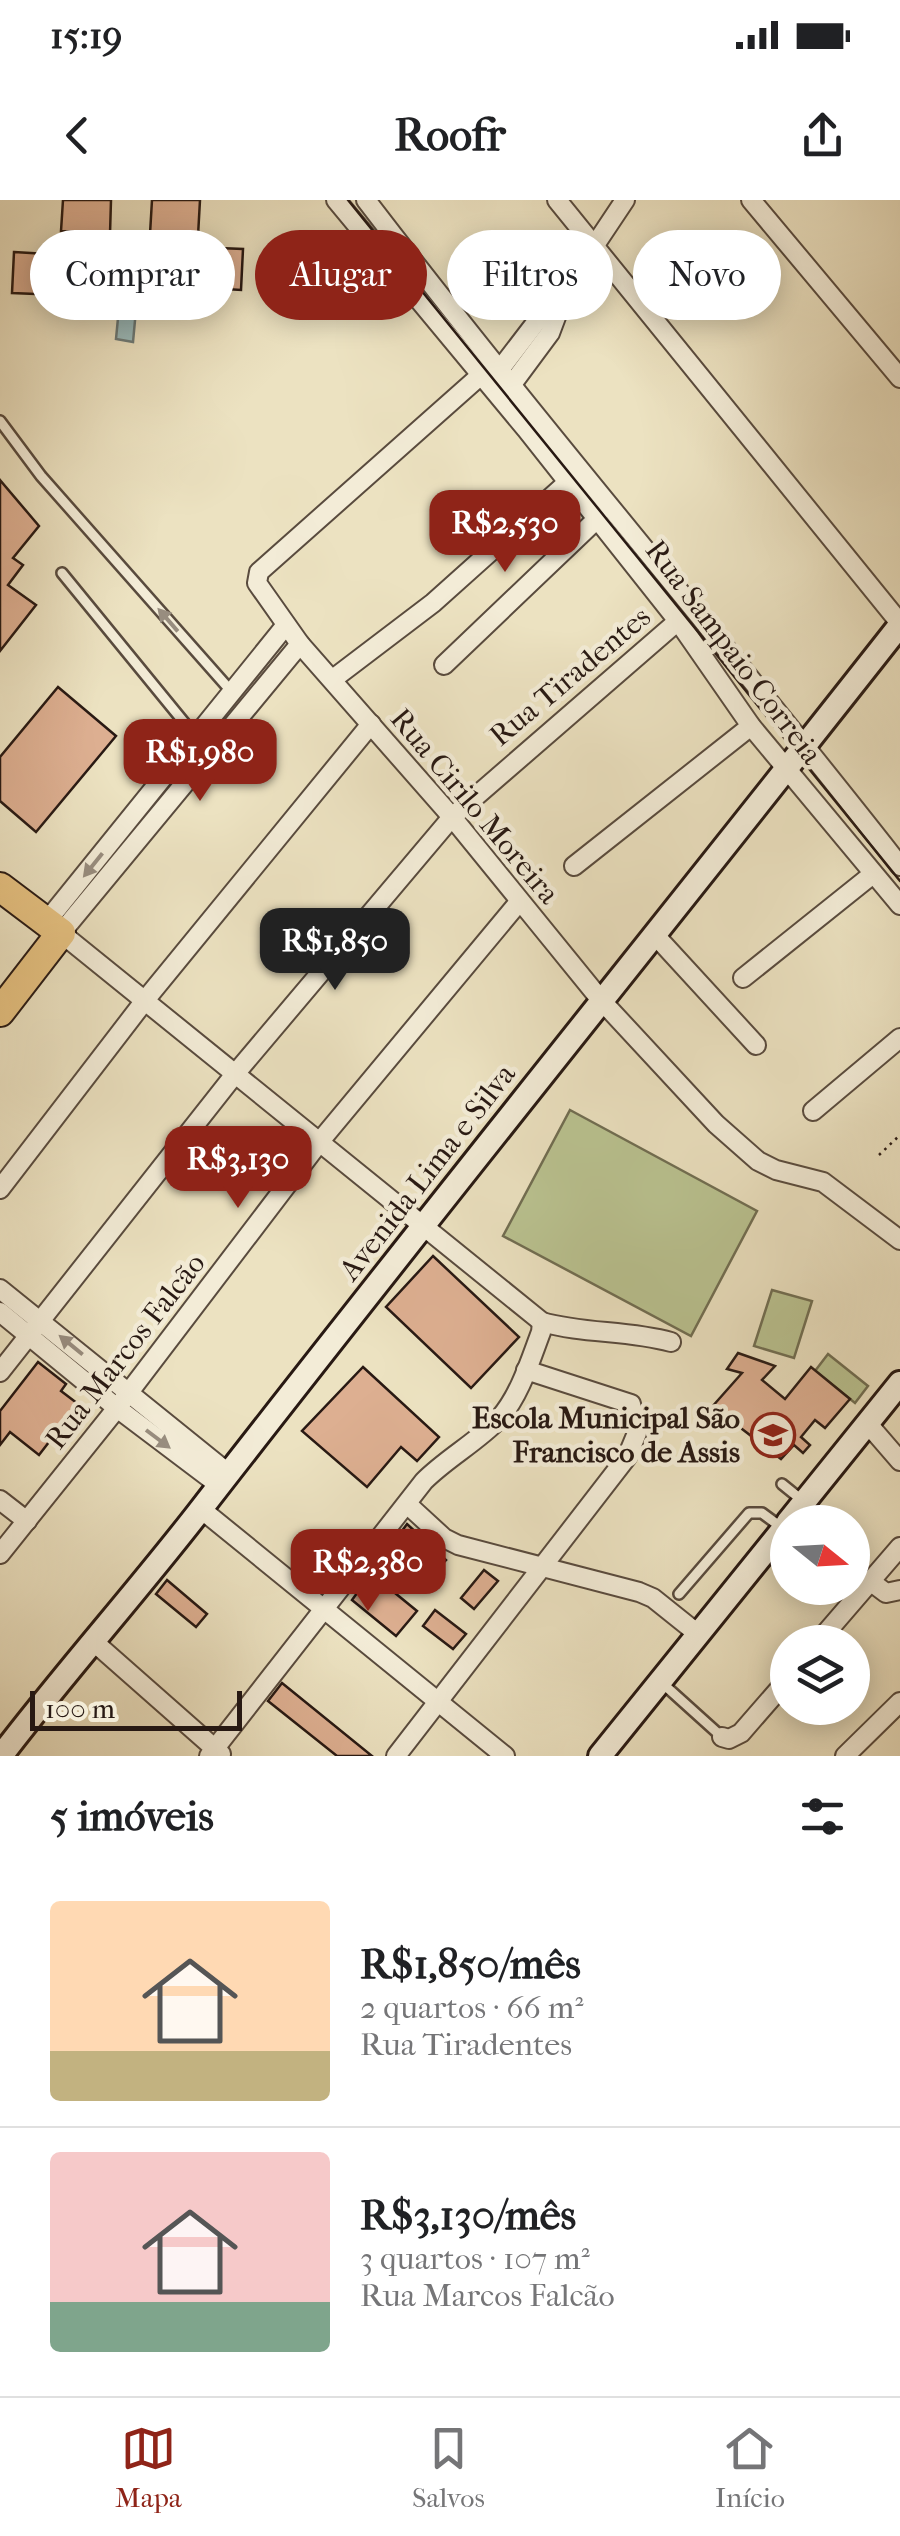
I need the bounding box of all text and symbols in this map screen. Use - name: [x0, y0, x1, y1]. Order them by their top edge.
- text: 15:19: [50, 13, 123, 58]
- icon: back: [50, 108, 105, 163]
- icon: share: [795, 108, 850, 163]
- text: Roofr: [394, 109, 506, 162]
- chip: Comprar: [30, 230, 235, 320]
- chip: Alugar: [255, 230, 427, 320]
- chip: Filtros: [447, 230, 613, 320]
- chip: Novo: [633, 230, 781, 320]
- pin: R$2,530: [413, 490, 597, 575]
- text: R$2,530: [451, 504, 559, 541]
- street label: Rua Sampaio Correia: [638, 533, 830, 772]
- street label: Rua Tiradentes: [483, 599, 658, 754]
- one-way arrow: [158, 608, 180, 633]
- street label: Rua Cirilo Moreira: [383, 702, 567, 912]
- pin: R$1,980: [108, 719, 292, 804]
- text: R$1,980: [146, 733, 254, 770]
- one-way arrow: [83, 852, 104, 877]
- pin: R$1,850: [243, 908, 427, 993]
- text: R$1,850: [282, 922, 388, 959]
- street label: Avenida Lima e Silva: [331, 1056, 523, 1288]
- pin: R$3,130: [146, 1126, 330, 1211]
- text: R$3,130: [187, 1140, 289, 1177]
- street label: Rua Marcos Falcão: [38, 1246, 213, 1456]
- one-way arrow: [58, 1335, 83, 1356]
- place label: Escola Municipal São Francisco de Assis: [472, 1401, 740, 1470]
- school or university icon: Escola Municipal São Francisco de Assis: [750, 1412, 796, 1458]
- one-way arrow: [145, 1428, 171, 1448]
- north arrow: [770, 1505, 870, 1605]
- map controls: [770, 1505, 870, 1725]
- pin: R$2,380: [276, 1529, 460, 1614]
- text: R$2,380: [313, 1543, 423, 1580]
- button: layers: [770, 1625, 870, 1725]
- scale bar: [30, 1686, 242, 1730]
- text: 100 m: [45, 1692, 115, 1725]
- icon: filters: [795, 1789, 850, 1844]
- text: 5 imóveis: [50, 1792, 214, 1841]
- text: R$1,850/mês: [360, 1940, 581, 1989]
- icon: home: [130, 1941, 250, 2061]
- text: 2 quartos · 66 m²: [360, 1989, 583, 2026]
- text: Rua Tiradentes: [360, 2026, 572, 2063]
- text: R$3,130/mês: [360, 2191, 576, 2240]
- icon: home: [130, 2192, 250, 2312]
- text: 3 quartos · 107 m²: [360, 2240, 590, 2277]
- text: Rua Marcos Falcão: [360, 2277, 615, 2314]
- tab: Mapa: [115, 2421, 182, 2514]
- tab: Salvos: [412, 2421, 485, 2514]
- tab: Início: [715, 2421, 785, 2514]

